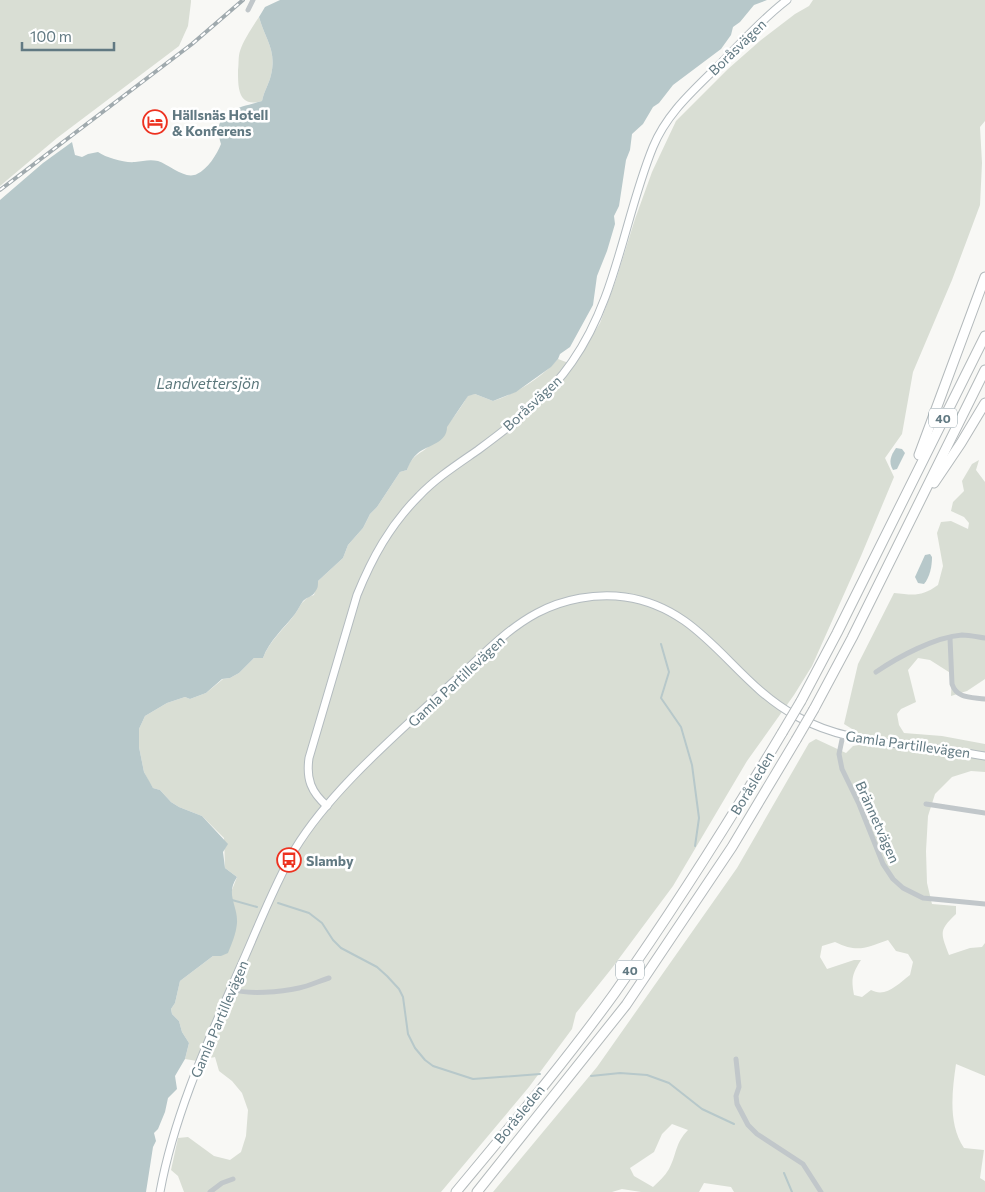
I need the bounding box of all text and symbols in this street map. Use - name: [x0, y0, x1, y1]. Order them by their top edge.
- street label: Boråsvägen: [705, 15, 769, 79]
- scale bar: [22, 20, 115, 52]
- text: 100 m: [30, 27, 72, 45]
- place label: Hällsnäs Hotell & Konferens: [172, 106, 268, 139]
- hotel icon: Hällsnäs Hotell & Konferens: [142, 109, 168, 135]
- street label: Boråsvägen: [499, 372, 565, 434]
- water label: Landvettersjön: [156, 374, 260, 392]
- road number: 40: [929, 408, 957, 428]
- street label: Gamla Partillevägen: [404, 632, 508, 730]
- street label: Gamla Partillevägen: [844, 727, 972, 761]
- street label: Boråsleden: [726, 748, 778, 818]
- street label: Brännetvägen: [852, 778, 904, 866]
- bus stop icon: Slamby: [276, 847, 302, 873]
- place label: Slamby: [306, 852, 354, 869]
- street label: Gamla Partillevägen: [187, 958, 251, 1080]
- road number: 40: [616, 960, 644, 980]
- street label: Boråsleden: [490, 1081, 548, 1147]

